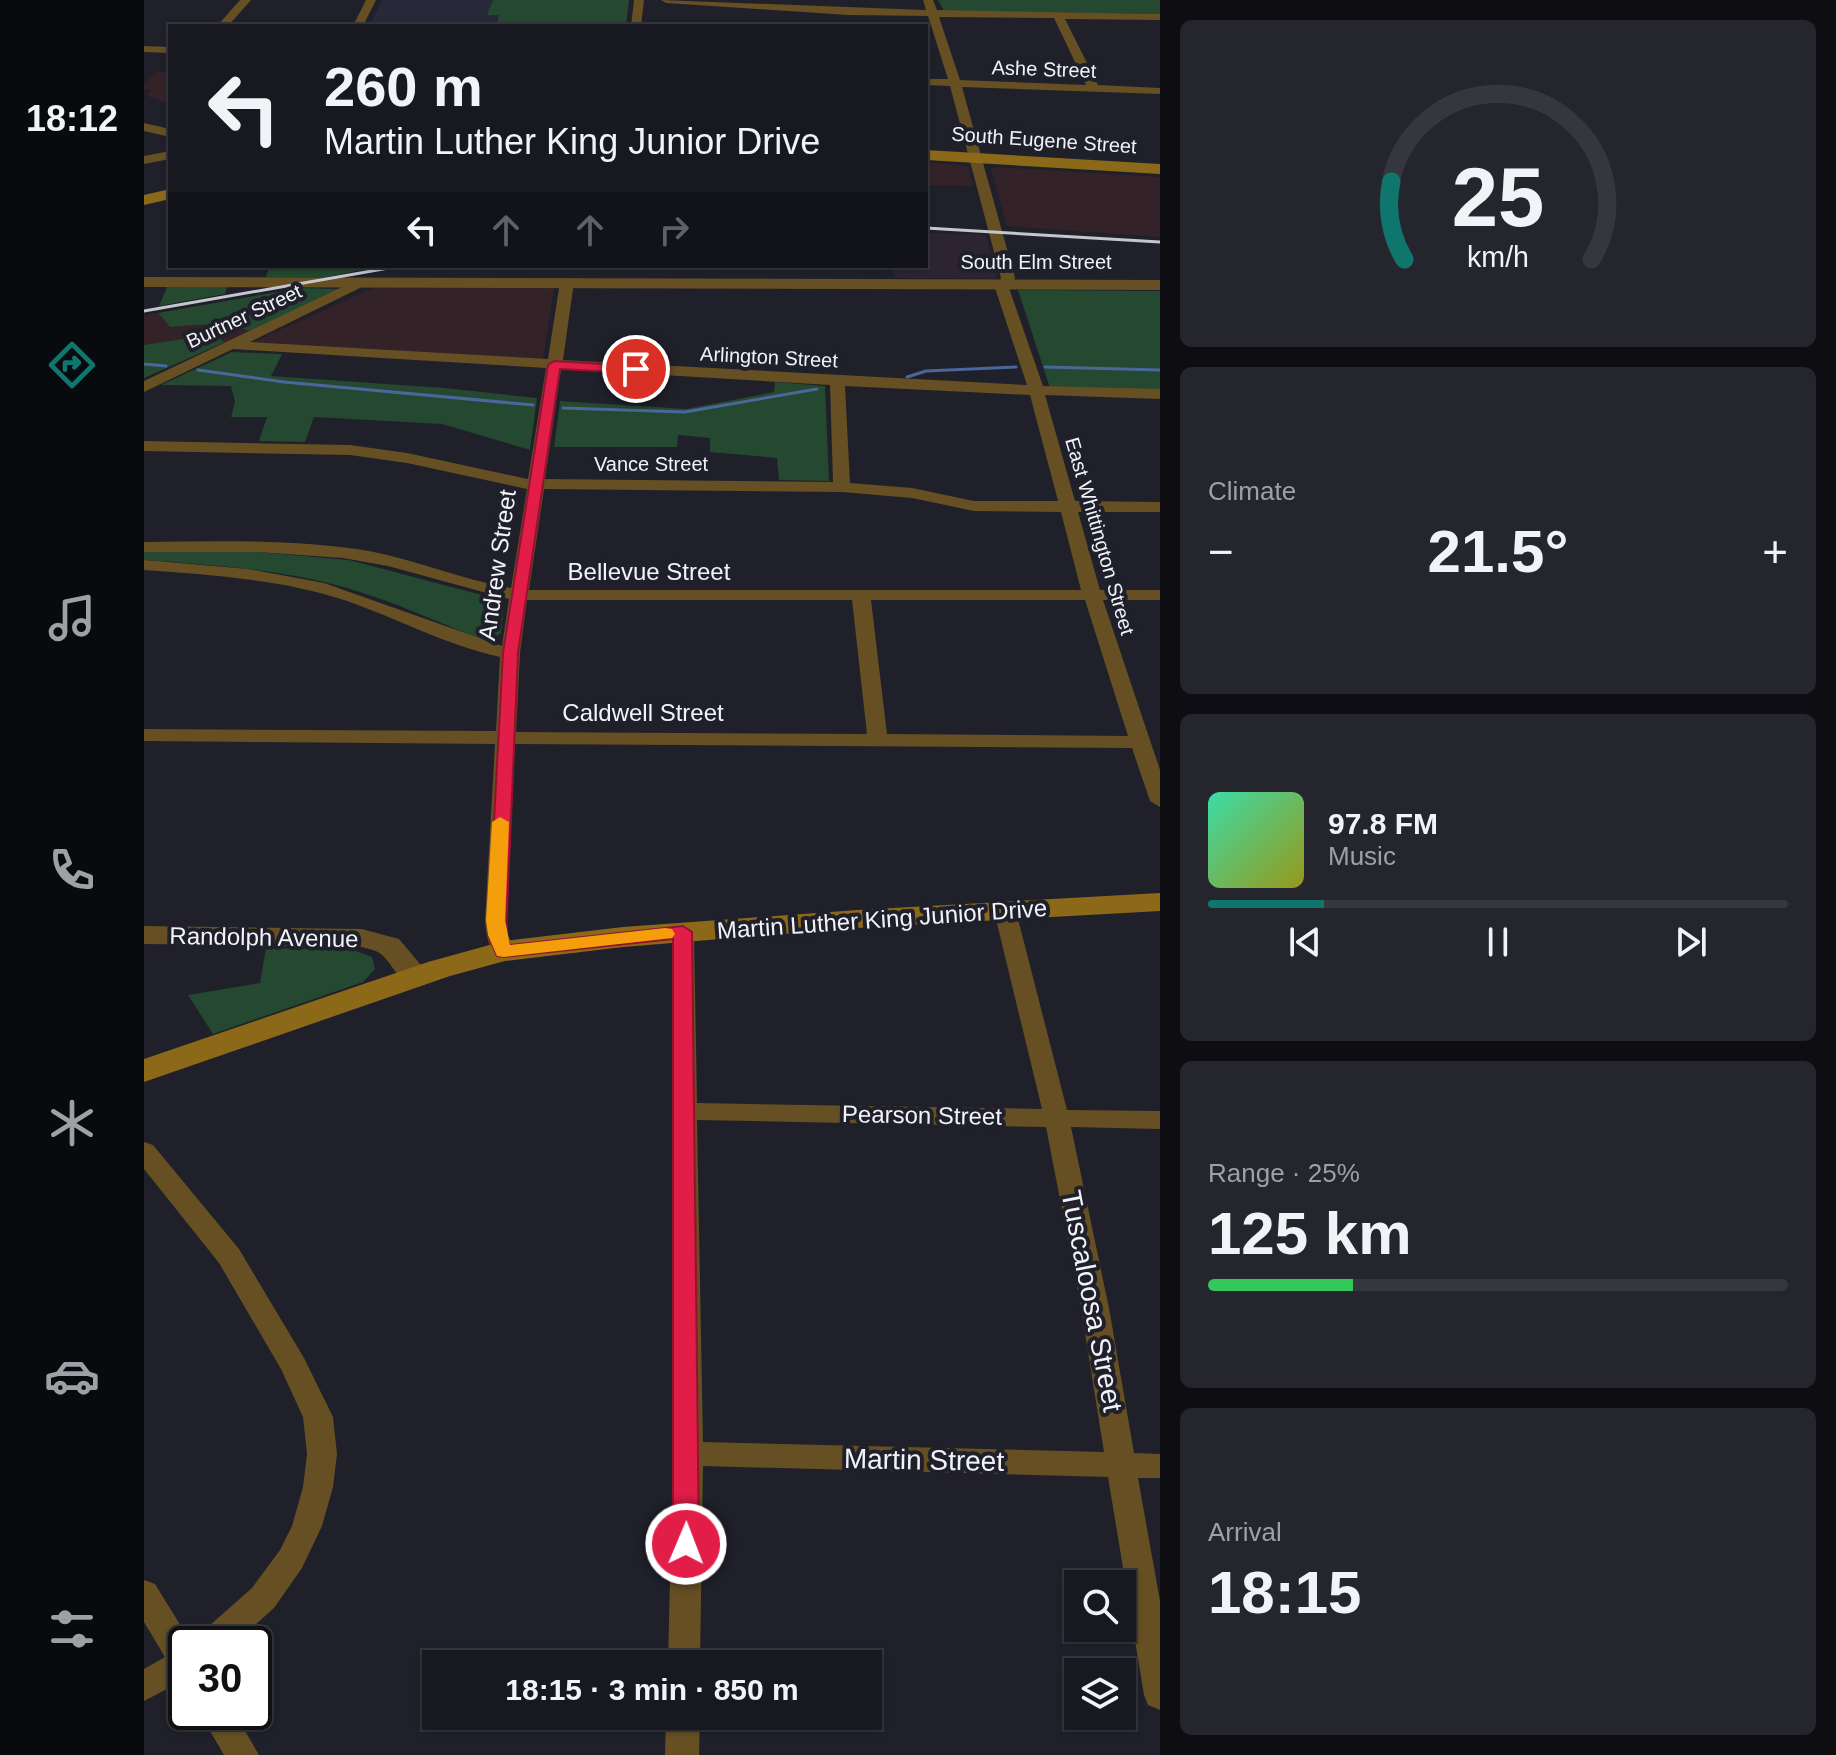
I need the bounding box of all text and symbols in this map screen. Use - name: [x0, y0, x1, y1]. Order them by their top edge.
- text: 260 m: [324, 55, 483, 118]
- icon: left: [192, 56, 296, 160]
- street label: Ashe Street: [991, 56, 1097, 82]
- text: 18:12: [26, 98, 118, 139]
- text: Martin Luther King Junior Drive: [324, 121, 820, 162]
- street label: South Eugene Street: [951, 123, 1138, 157]
- text: 25: [1452, 150, 1544, 243]
- icon: left: [400, 208, 444, 252]
- icon: ahead: [484, 208, 528, 252]
- icon: ahead: [568, 208, 612, 252]
- icon: right: [652, 208, 696, 252]
- text: km/h: [1467, 241, 1529, 273]
- street label: South Elm Street: [960, 251, 1112, 273]
- street label: Burtner Street: [183, 280, 305, 352]
- pin: [602, 335, 670, 403]
- icon: directions: [44, 337, 100, 393]
- street label: Arlington Street: [700, 342, 839, 372]
- icon: arrive: [614, 347, 658, 391]
- street label: East Whittington Street: [1061, 435, 1139, 638]
- street label: Vance Street: [594, 453, 709, 475]
- text: Climate: [1208, 476, 1296, 506]
- street label: Andrew Street: [473, 487, 521, 642]
- text: 21.5°: [1428, 518, 1568, 585]
- text: −: [1208, 527, 1234, 576]
- text: +: [1762, 527, 1788, 576]
- street label: Bellevue Street: [568, 558, 731, 585]
- icon: music: [44, 590, 100, 646]
- street label: Caldwell Street: [562, 699, 724, 726]
- text: 97.8 FM: [1328, 807, 1438, 840]
- text: Music: [1328, 841, 1396, 871]
- icon: phone: [44, 842, 100, 898]
- street label: Martin Luther King Junior Drive: [716, 894, 1048, 944]
- icon: previous: [1283, 920, 1327, 964]
- icon: pause: [1476, 920, 1520, 964]
- icon: next: [1669, 920, 1713, 964]
- street label: Randolph Avenue: [169, 922, 359, 952]
- icon: climate: [44, 1095, 100, 1151]
- street label: Pearson Street: [842, 1100, 1003, 1130]
- text: Range · 25%: [1208, 1158, 1360, 1188]
- street label: Tuscaloosa Street: [1055, 1188, 1129, 1414]
- text: 125 km: [1208, 1200, 1412, 1267]
- icon: car: [44, 1348, 100, 1404]
- street label: Martin Street: [844, 1443, 1005, 1477]
- position arrow: [644, 1502, 728, 1586]
- text: Arrival: [1208, 1517, 1282, 1547]
- text: 18:15: [1208, 1559, 1361, 1626]
- map controls: [1064, 1570, 1136, 1730]
- button: search: [1064, 1570, 1136, 1642]
- icon: filters: [44, 1601, 100, 1657]
- speed limit sign: 30: [168, 1626, 272, 1730]
- button: layers: [1064, 1658, 1136, 1730]
- text: 18:15 · 3 min · 850 m: [505, 1673, 799, 1706]

